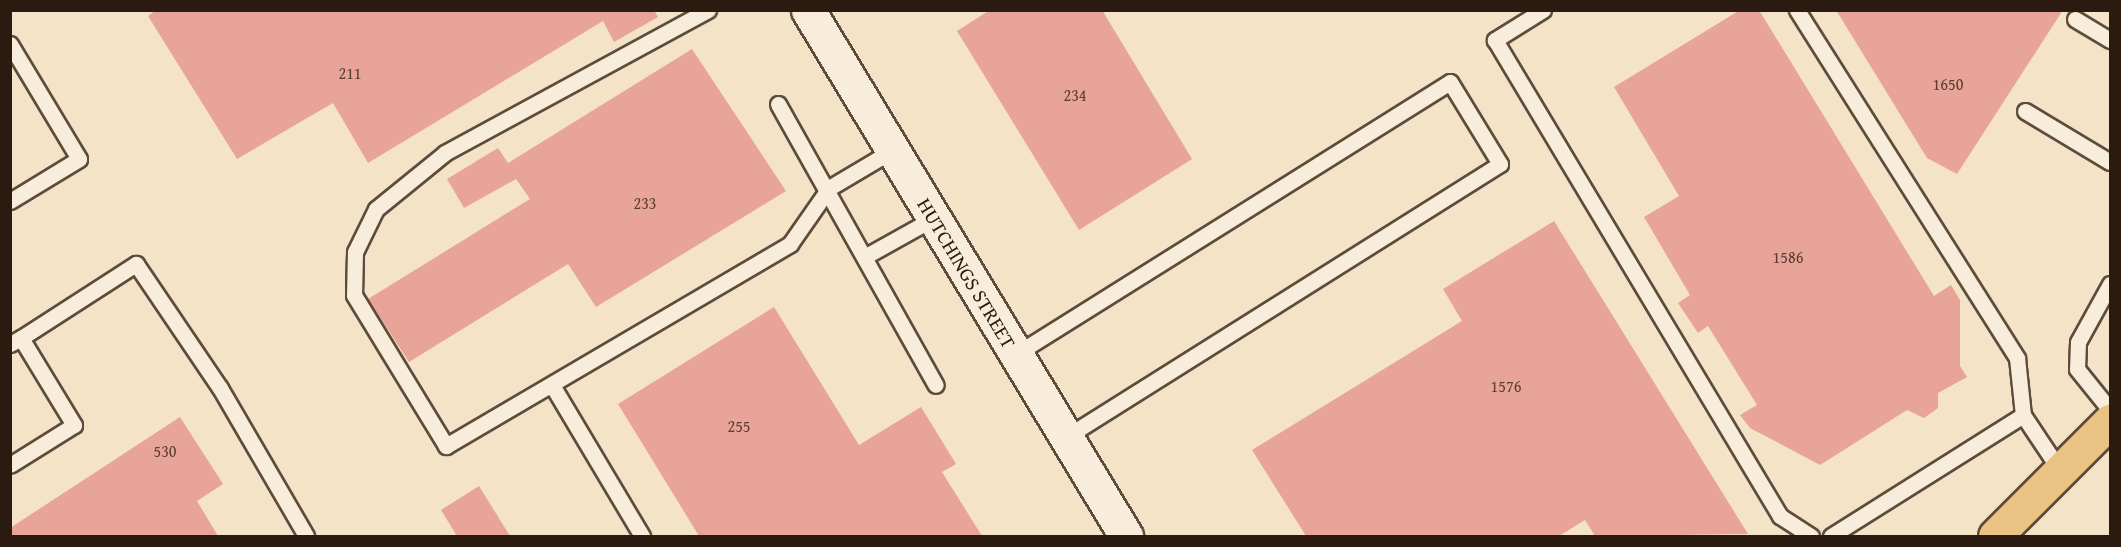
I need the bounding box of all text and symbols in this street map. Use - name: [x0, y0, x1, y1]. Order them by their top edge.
- house number: 211: [338, 63, 362, 83]
- house number: 1650: [1933, 74, 1963, 94]
- house number: 234: [1063, 85, 1087, 105]
- house number: 233: [633, 193, 657, 213]
- street label: HUTCHINGS STREET: [913, 194, 1021, 352]
- house number: 1586: [1773, 247, 1803, 267]
- house number: 1576: [1491, 376, 1521, 396]
- house number: 255: [727, 416, 751, 436]
- house number: 530: [153, 441, 177, 461]

